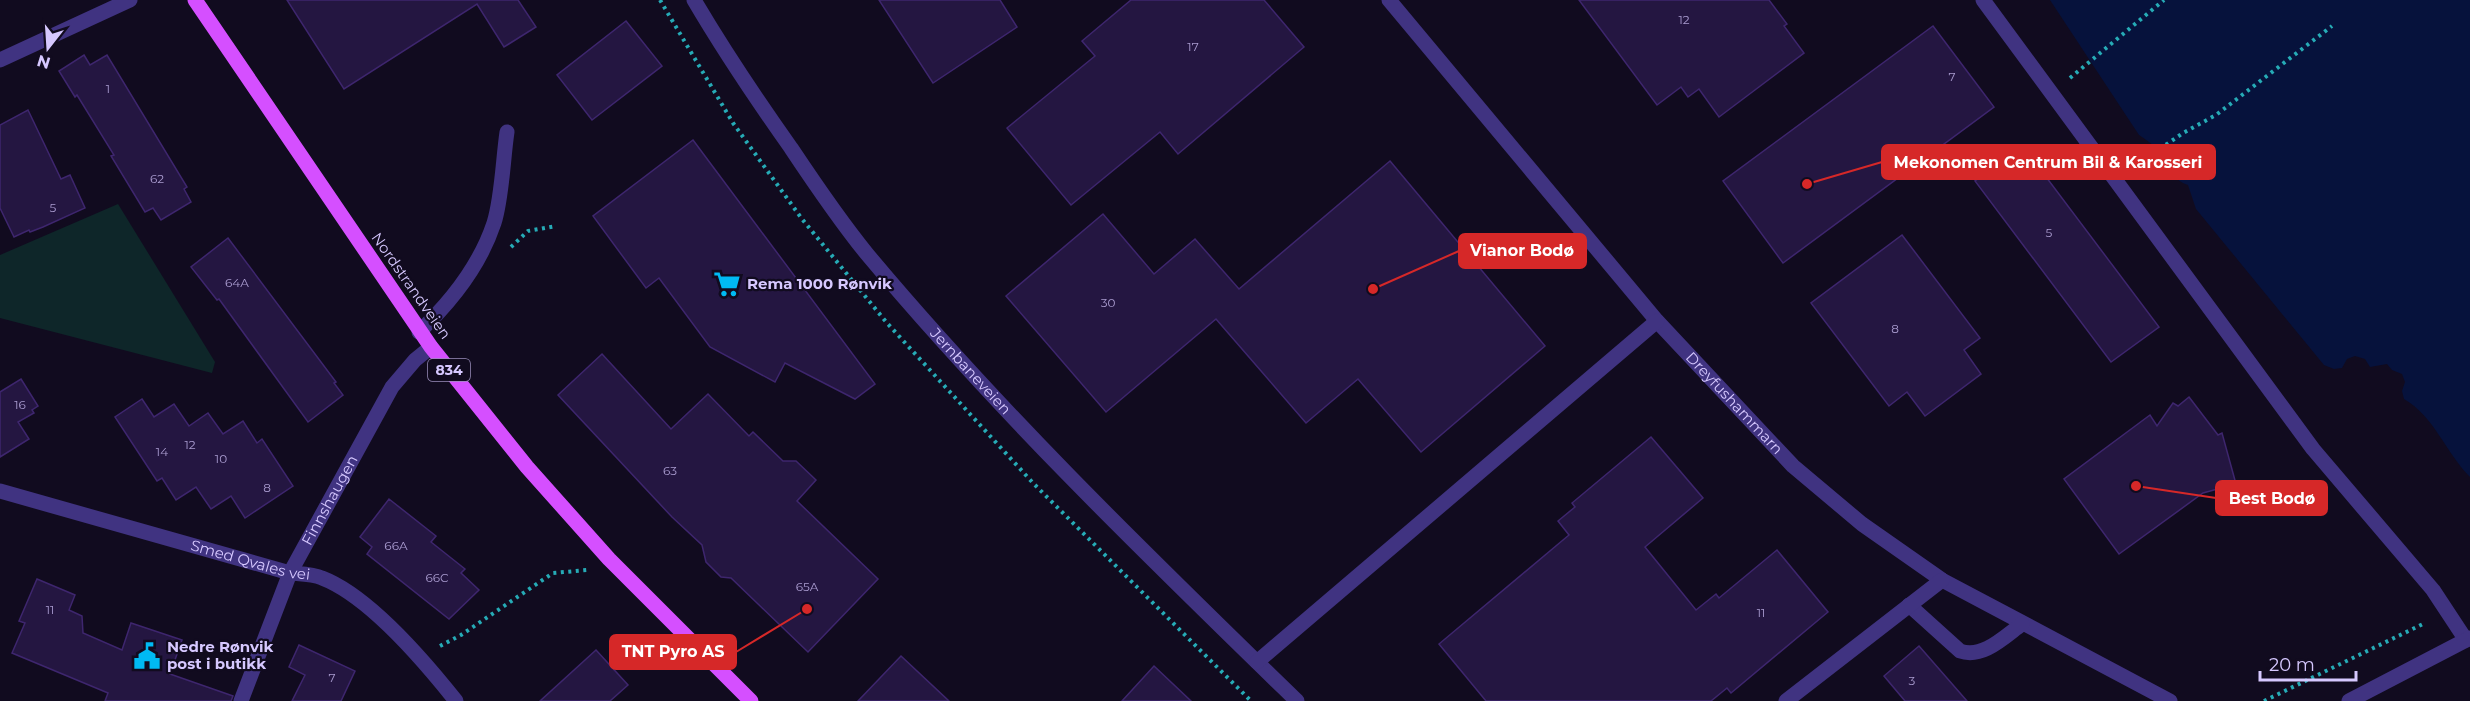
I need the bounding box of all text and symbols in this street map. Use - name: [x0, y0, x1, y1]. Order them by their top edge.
- house number: 12: [1678, 12, 1690, 27]
- north arrow: [18, 18, 78, 78]
- house number: 17: [1187, 39, 1199, 54]
- text: N: [35, 51, 53, 73]
- house number: 7: [1948, 69, 1956, 84]
- house number: 1: [106, 81, 110, 96]
- callout: Mekonomen Centrum Bil & Karosseri: [1882, 145, 2215, 179]
- text: Mekonomen Centrum Bil & Karosseri: [1894, 153, 2202, 172]
- house number: 62: [150, 171, 164, 186]
- house number: 5: [50, 200, 57, 215]
- house number: 5: [2046, 225, 2053, 240]
- street label: Nordstrandveien: [368, 229, 455, 343]
- callout: Vianor Bodø: [1459, 234, 1586, 268]
- text: Vianor Bodø: [1469, 241, 1574, 260]
- supermarket icon: Rema 1000 Rønvik: [712, 269, 742, 299]
- place label: Rema 1000 Rønvik: [747, 274, 892, 293]
- house number: 64A: [225, 275, 249, 290]
- house number: 30: [1101, 295, 1115, 310]
- house number: 8: [1891, 321, 1899, 336]
- street label: Jernbaneveien: [926, 323, 1015, 418]
- street label: Dreyfushammarn: [1682, 348, 1787, 458]
- road number: 834: [428, 359, 470, 381]
- house number: 16: [14, 397, 26, 412]
- house number: 12: [184, 437, 196, 452]
- house number: 14: [156, 444, 168, 459]
- house number: 10: [215, 451, 227, 466]
- street label: Finnshaugen: [297, 452, 362, 548]
- house number: 63: [663, 463, 677, 478]
- house number: 8: [263, 480, 271, 495]
- callout: Best Bodø: [2216, 481, 2327, 515]
- text: Best Bodø: [2229, 489, 2315, 508]
- street label: Smed Qvales vei: [189, 535, 311, 584]
- house number: 66A: [384, 538, 408, 553]
- house number: 66C: [425, 570, 449, 585]
- house number: 65A: [796, 579, 819, 594]
- house number: 11: [46, 602, 54, 617]
- house number: 11: [1757, 605, 1765, 620]
- callout: TNT Pyro AS: [610, 635, 736, 669]
- place label: Nedre Rønvik post i butikk: [167, 637, 274, 673]
- public building icon: Nedre Rønvik post i butikk: [132, 641, 162, 671]
- text: TNT Pyro AS: [622, 642, 724, 661]
- scale bar: [2260, 644, 2356, 682]
- text: 20 m: [2269, 654, 2315, 676]
- house number: 7: [328, 670, 336, 685]
- house number: 3: [1909, 673, 1916, 688]

